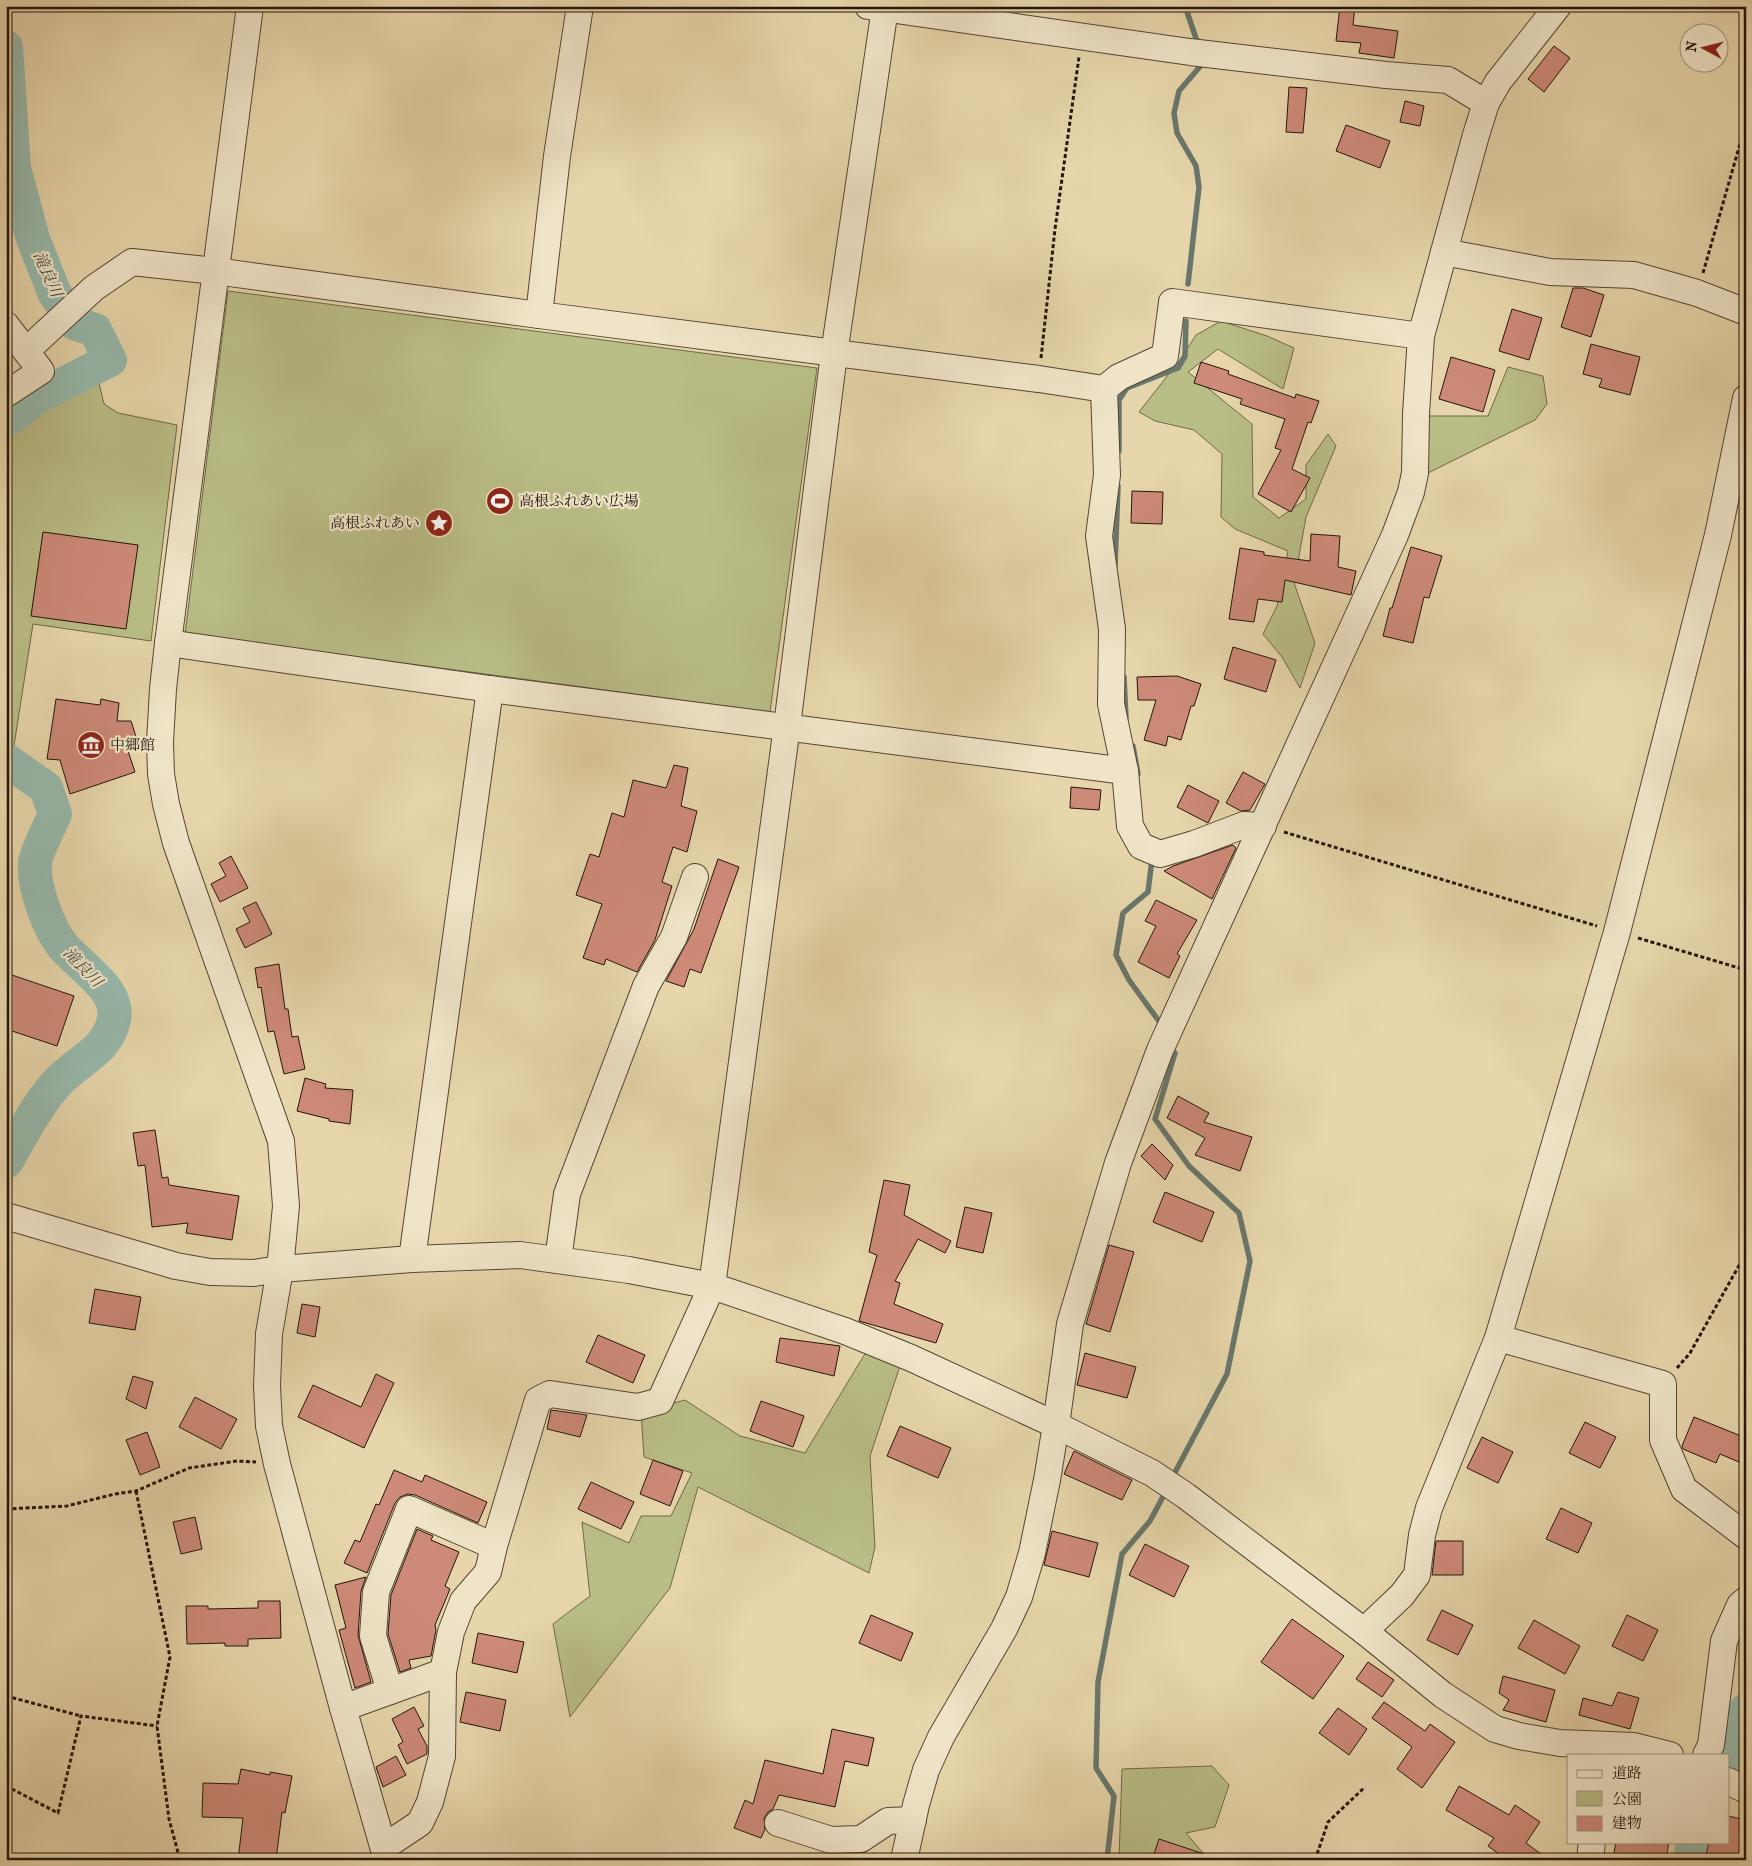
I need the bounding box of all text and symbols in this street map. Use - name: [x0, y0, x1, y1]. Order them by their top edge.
- north arrow: [1680, 22, 1730, 72]
- text: N: [1683, 40, 1701, 53]
- water label: 滝良川: [30, 248, 67, 302]
- sports icon: 高根ふれあい広場: [485, 486, 515, 516]
- place label: 高根ふれあい広場: [519, 492, 639, 510]
- place icon: 高根ふれあい: [424, 508, 454, 538]
- place label: 高根ふれあい: [330, 514, 420, 532]
- museum icon: 中郷館: [76, 730, 106, 760]
- place label: 中郷館: [110, 736, 155, 754]
- water label: 滝良川: [59, 943, 108, 992]
- legend: [1567, 1754, 1730, 1844]
- text: 道路: [1612, 1764, 1642, 1782]
- text: 公園: [1612, 1790, 1642, 1808]
- text: 建物: [1612, 1814, 1642, 1832]

